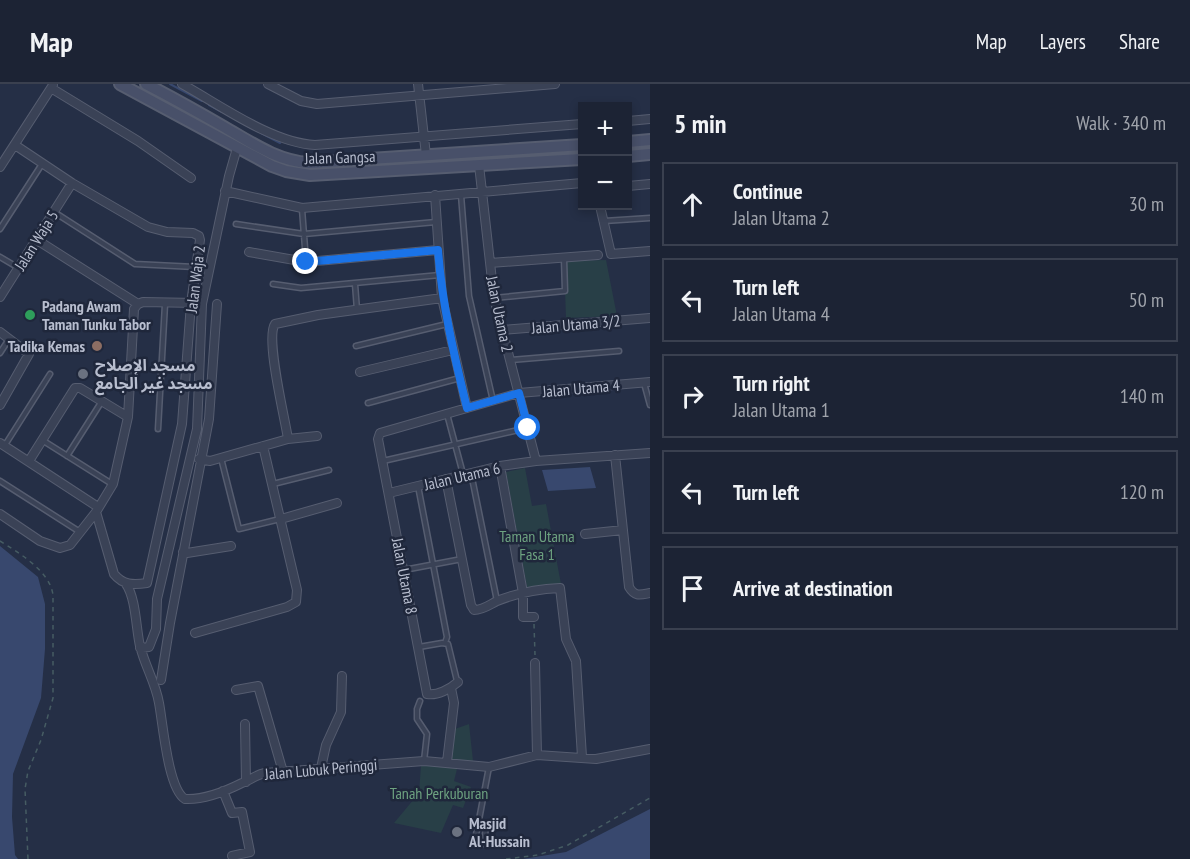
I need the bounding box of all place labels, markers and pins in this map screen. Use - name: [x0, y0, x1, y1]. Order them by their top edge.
- place label: Padang Awam Taman Tunku Tabor: [42, 296, 151, 334]
- marker: Padang Awam Taman Tunku Tabor: [23, 308, 37, 322]
- place label: Tadika Kemas: [8, 336, 85, 356]
- marker: Tadika Kemas: [90, 339, 104, 353]
- place label: مسجد الإصلاح مسجد غير الجامع: [95, 355, 213, 396]
- marker: مسجد الإصلاح مسجد غير الجامع: [76, 367, 90, 381]
- place label: Masjid Al-Hussain: [468, 813, 530, 851]
- marker: Masjid Al-Hussain: [450, 825, 464, 839]

